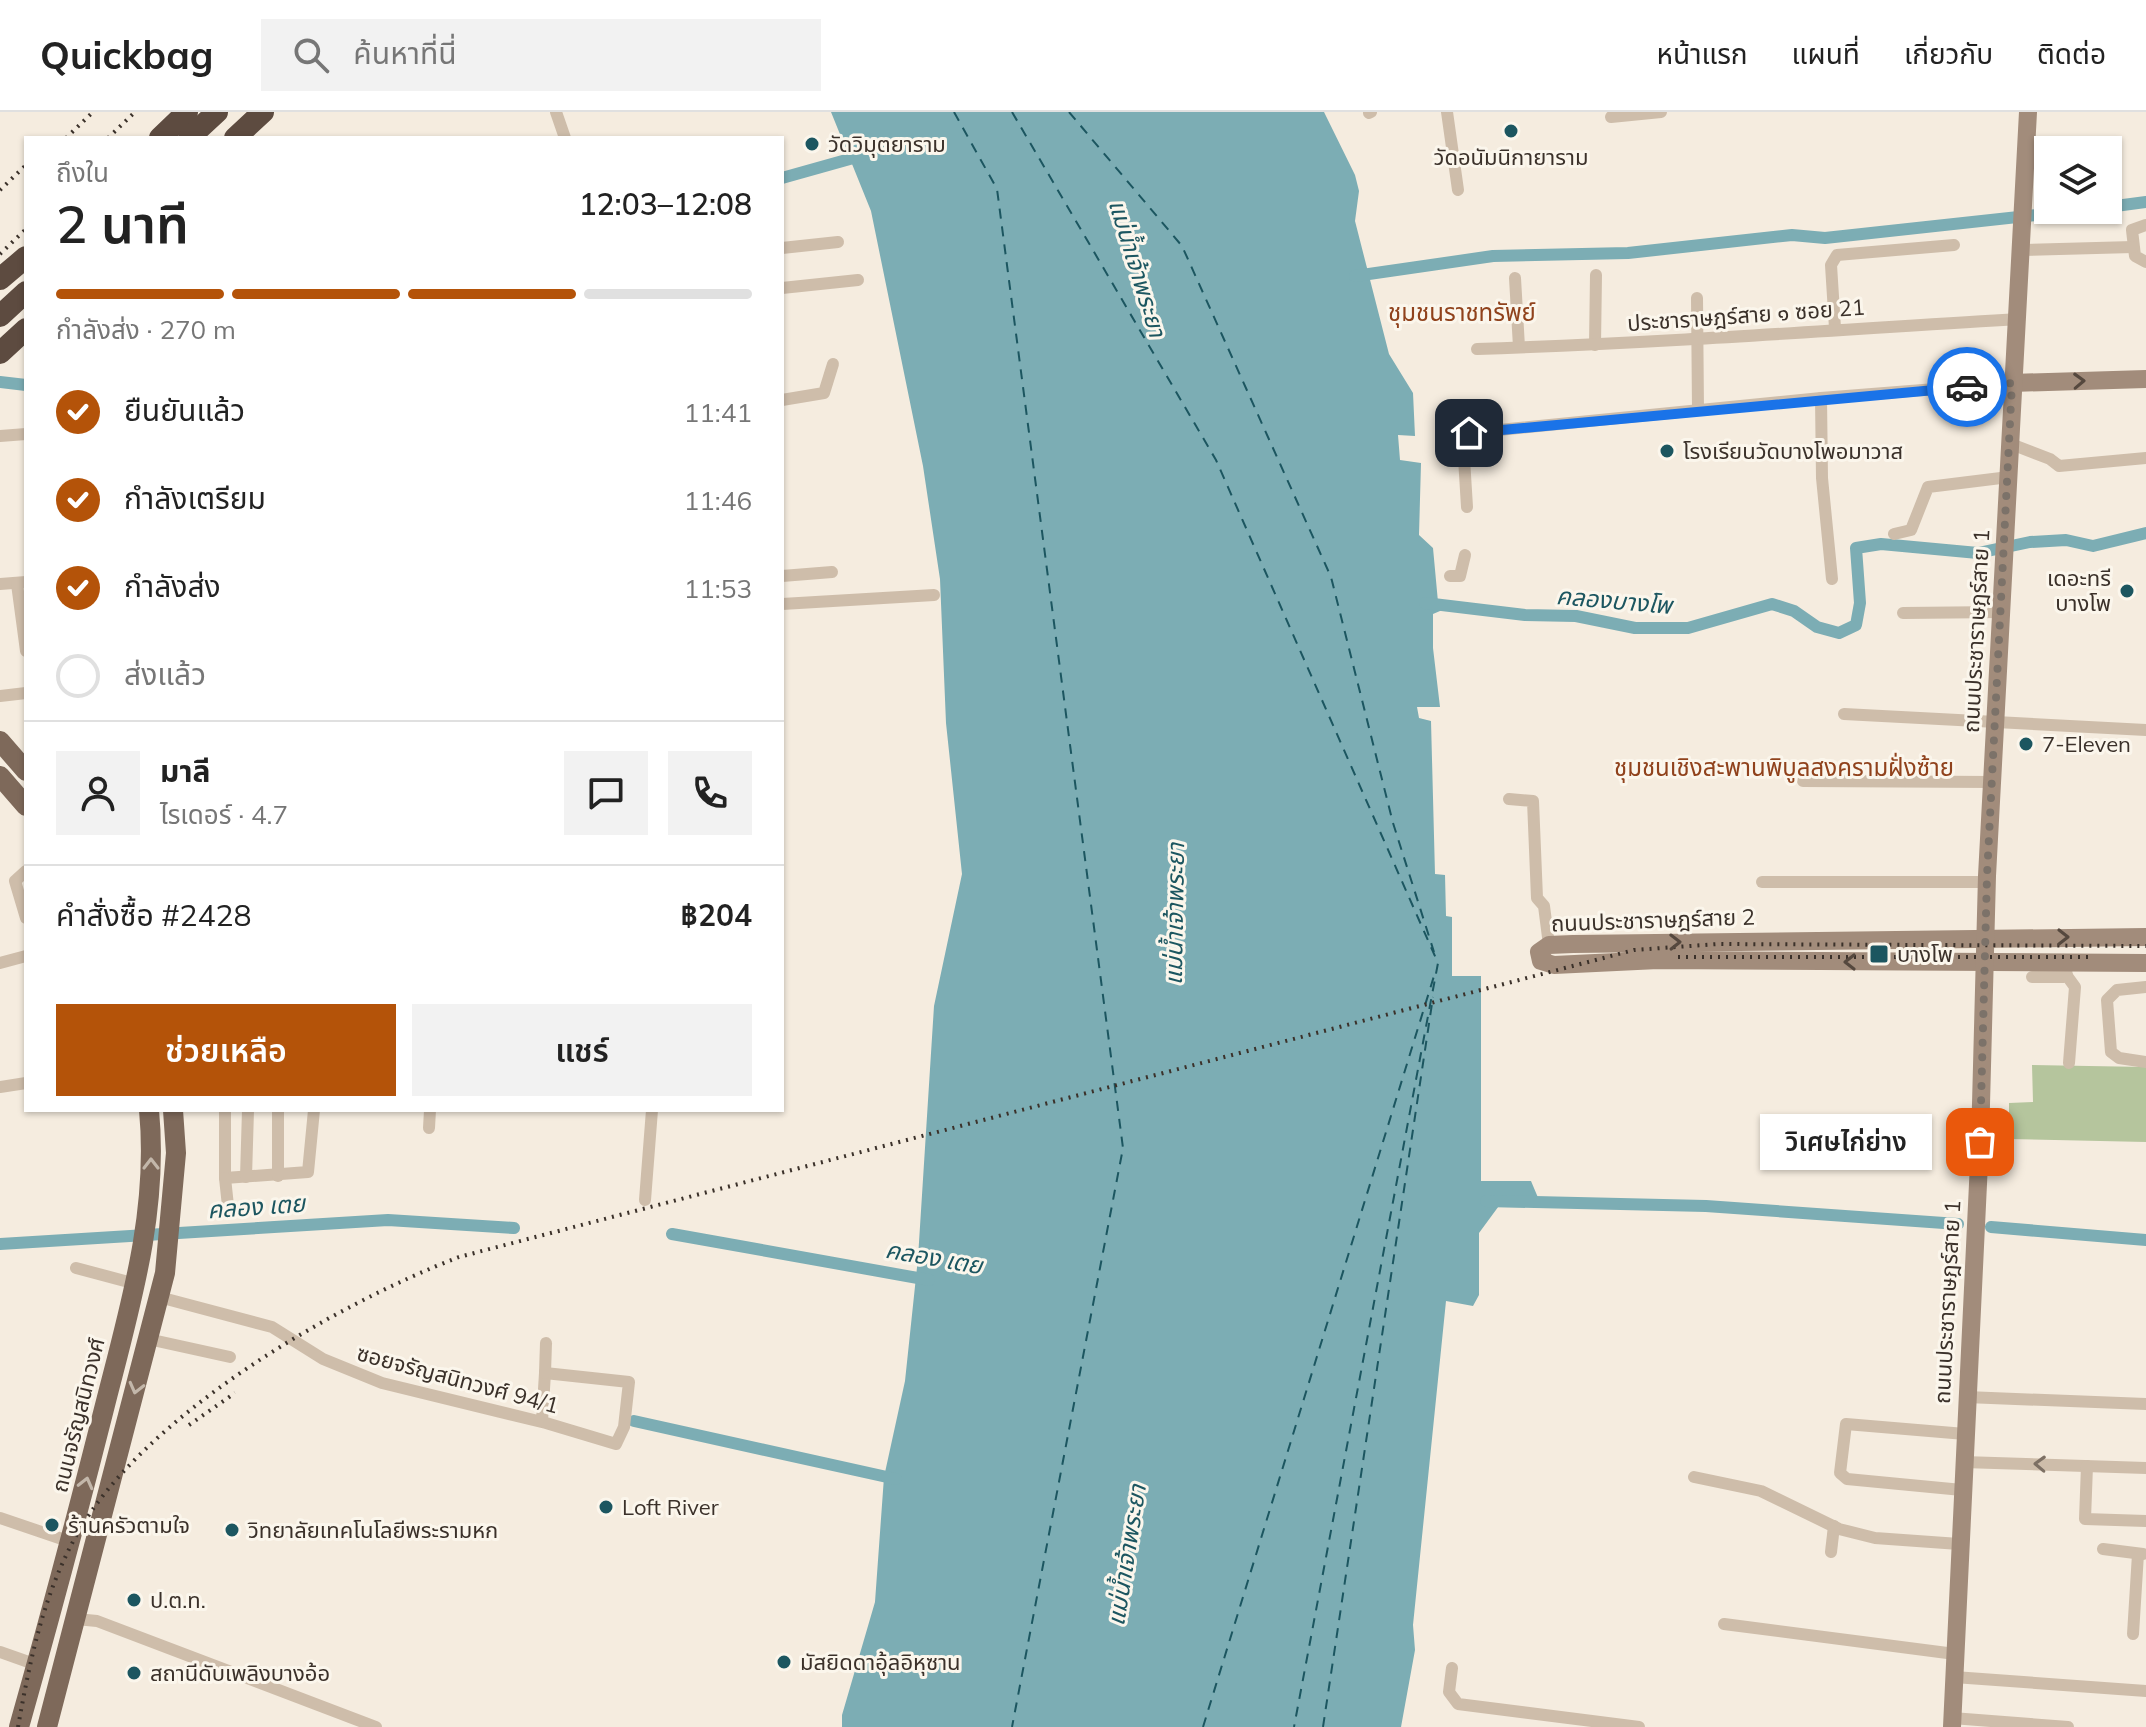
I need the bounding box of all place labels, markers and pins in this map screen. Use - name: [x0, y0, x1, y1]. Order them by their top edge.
- marker: วัดอนัมนิกายาราม: [1502, 122, 1520, 140]
- place label: วัดวิมุตยาราม: [828, 130, 946, 158]
- marker: วัดวิมุตยาราม: [803, 135, 821, 153]
- place label: วัดอนัมนิกายาราม: [1434, 143, 1588, 171]
- pin: [1435, 399, 1503, 467]
- place label: โรงเรียนวัดบางโพอมาวาส: [1683, 437, 1903, 465]
- marker: โรงเรียนวัดบางโพอมาวาส: [1658, 442, 1676, 460]
- place label: เดอะทรี บางโพ: [2047, 564, 2111, 617]
- marker: เดอะทรี บางโพ: [2118, 582, 2136, 600]
- place label: 7-Eleven: [2042, 730, 2131, 758]
- marker: 7-Eleven: [2017, 735, 2035, 753]
- place label: บางโพ: [1897, 940, 1953, 968]
- marker: บางโพ: [1868, 943, 1890, 965]
- pin: [1946, 1108, 2014, 1176]
- callout: วิเศษไก่ย่าง: [1760, 1114, 1932, 1170]
- place label: Loft River: [622, 1493, 719, 1521]
- marker: Loft River: [597, 1498, 615, 1516]
- place label: ร้านครัวตามใจ: [68, 1511, 190, 1539]
- marker: ร้านครัวตามใจ: [43, 1516, 61, 1534]
- place label: วิทยาลัยเทคโนโลยีพระรามหก: [247, 1516, 498, 1544]
- marker: วิทยาลัยเทคโนโลยีพระรามหก: [223, 1521, 241, 1539]
- place label: ป.ต.ท.: [150, 1586, 206, 1614]
- marker: ป.ต.ท.: [125, 1591, 143, 1609]
- place label: มัสยิดดาอุ้ลอิหุซาน: [800, 1648, 961, 1676]
- marker: มัสยิดดาอุ้ลอิหุซาน: [775, 1653, 793, 1671]
- place label: สถานีดับเพลิงบางอ้อ: [150, 1659, 330, 1687]
- marker: สถานีดับเพลิงบางอ้อ: [125, 1664, 143, 1682]

